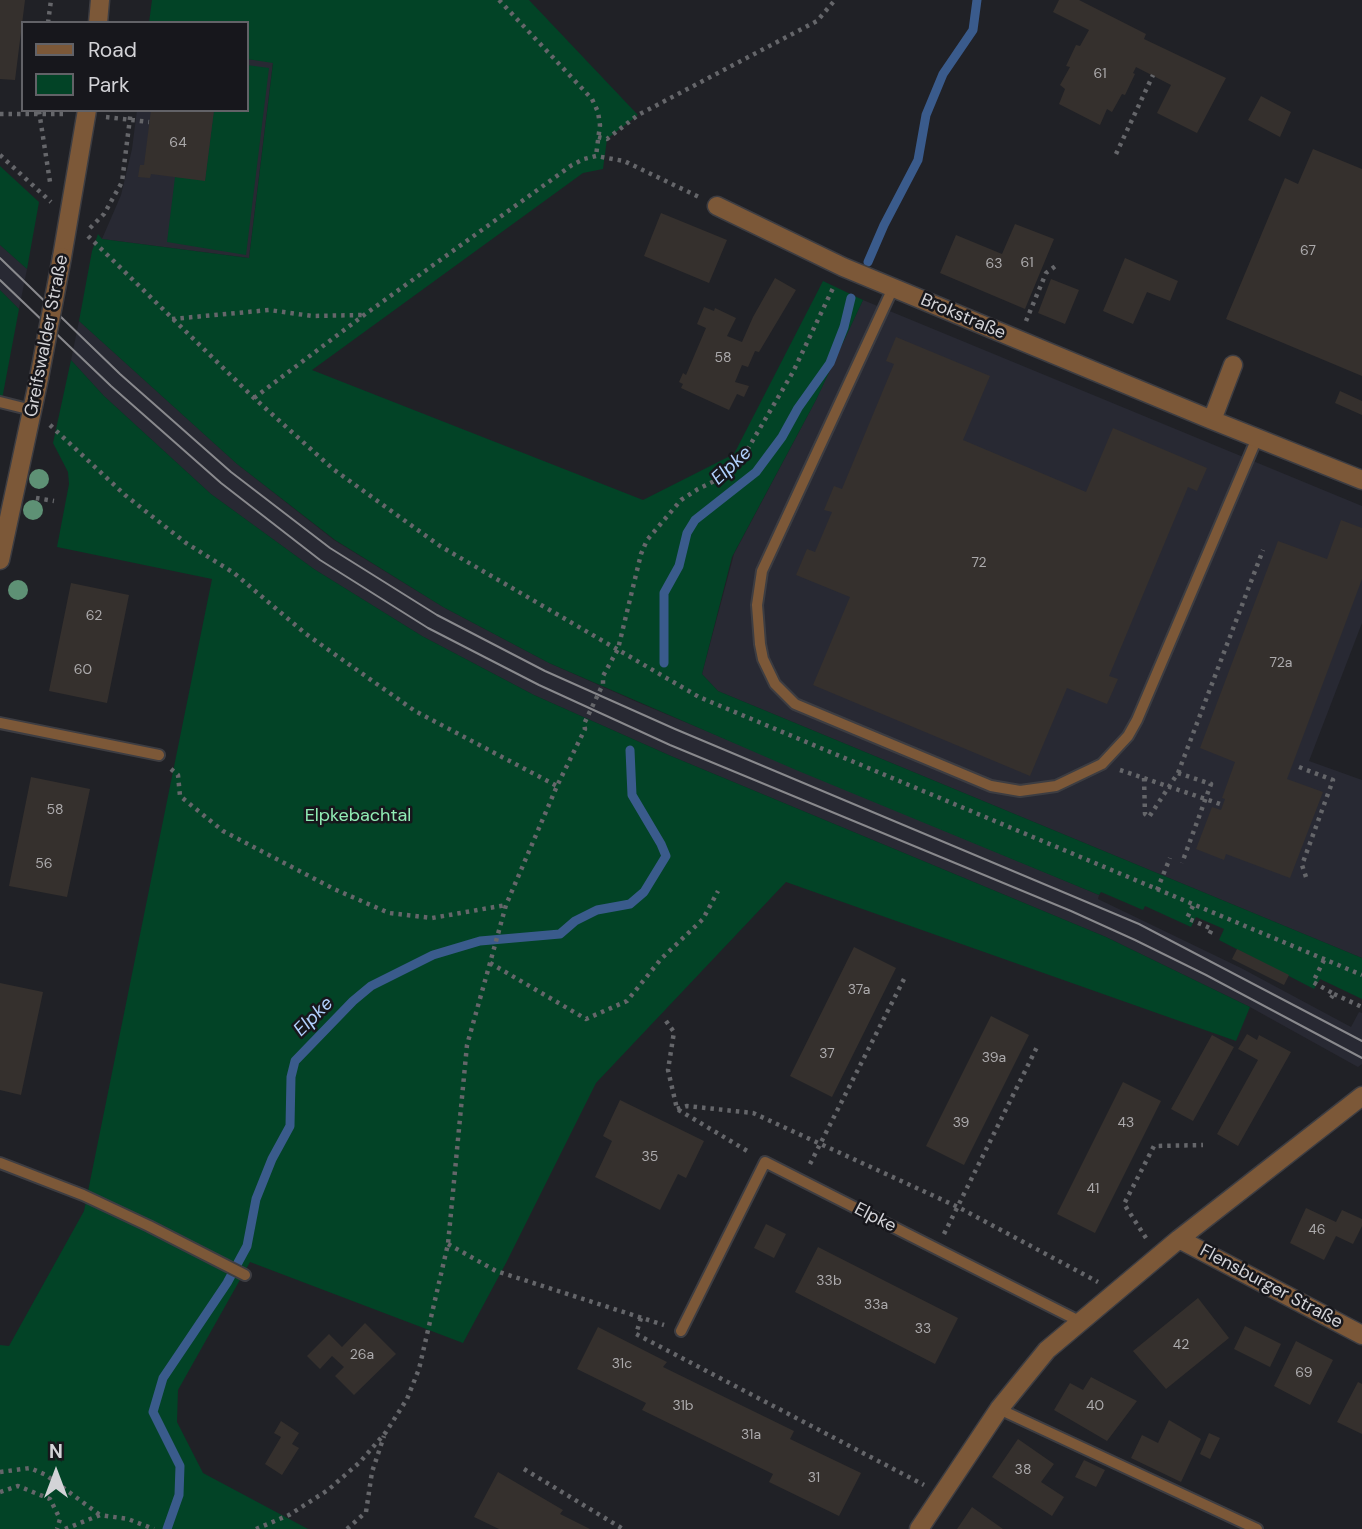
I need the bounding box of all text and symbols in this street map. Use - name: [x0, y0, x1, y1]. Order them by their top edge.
- legend: [21, 21, 248, 112]
- text: Road: [88, 36, 137, 64]
- house number: 61: [1093, 66, 1107, 82]
- text: Park: [88, 71, 129, 99]
- house number: 64: [169, 135, 187, 151]
- house number: 67: [1300, 243, 1316, 259]
- street label: Greifswalder Straße: [21, 253, 73, 419]
- house number: 61: [1020, 255, 1034, 271]
- house number: 63: [985, 256, 1003, 272]
- street label: Brokstraße: [917, 289, 1009, 345]
- house number: 58: [714, 350, 732, 366]
- water label: Elpke: [707, 442, 757, 490]
- house number: 72: [971, 555, 987, 571]
- house number: 62: [86, 608, 102, 624]
- house number: 72a: [1270, 655, 1292, 671]
- house number: 60: [74, 662, 92, 678]
- house number: 58: [46, 802, 64, 818]
- park label: Elpkebachtal: [305, 805, 411, 827]
- house number: 56: [35, 856, 53, 872]
- house number: 37a: [848, 982, 870, 998]
- water label: Elpke: [289, 992, 339, 1042]
- house number: 37: [819, 1046, 835, 1062]
- house number: 39a: [982, 1050, 1006, 1066]
- house number: 39: [953, 1115, 969, 1131]
- house number: 43: [1118, 1115, 1134, 1131]
- house number: 35: [642, 1149, 658, 1165]
- house number: 41: [1087, 1181, 1099, 1197]
- street label: Elpke: [850, 1198, 900, 1238]
- house number: 46: [1308, 1222, 1326, 1238]
- street label: Flensburger Straße: [1196, 1240, 1346, 1334]
- house number: 33b: [816, 1273, 842, 1289]
- house number: 33a: [864, 1297, 888, 1313]
- house number: 33: [915, 1321, 931, 1337]
- house number: 42: [1173, 1337, 1189, 1353]
- house number: 26a: [350, 1347, 374, 1363]
- house number: 31c: [612, 1356, 632, 1372]
- house number: 69: [1295, 1365, 1313, 1381]
- house number: 31b: [672, 1398, 694, 1414]
- house number: 40: [1086, 1398, 1104, 1414]
- house number: 31a: [741, 1427, 761, 1443]
- north arrow: [21, 1438, 91, 1508]
- text: N: [49, 1439, 63, 1464]
- house number: 38: [1015, 1462, 1031, 1478]
- house number: 31: [808, 1470, 820, 1486]

